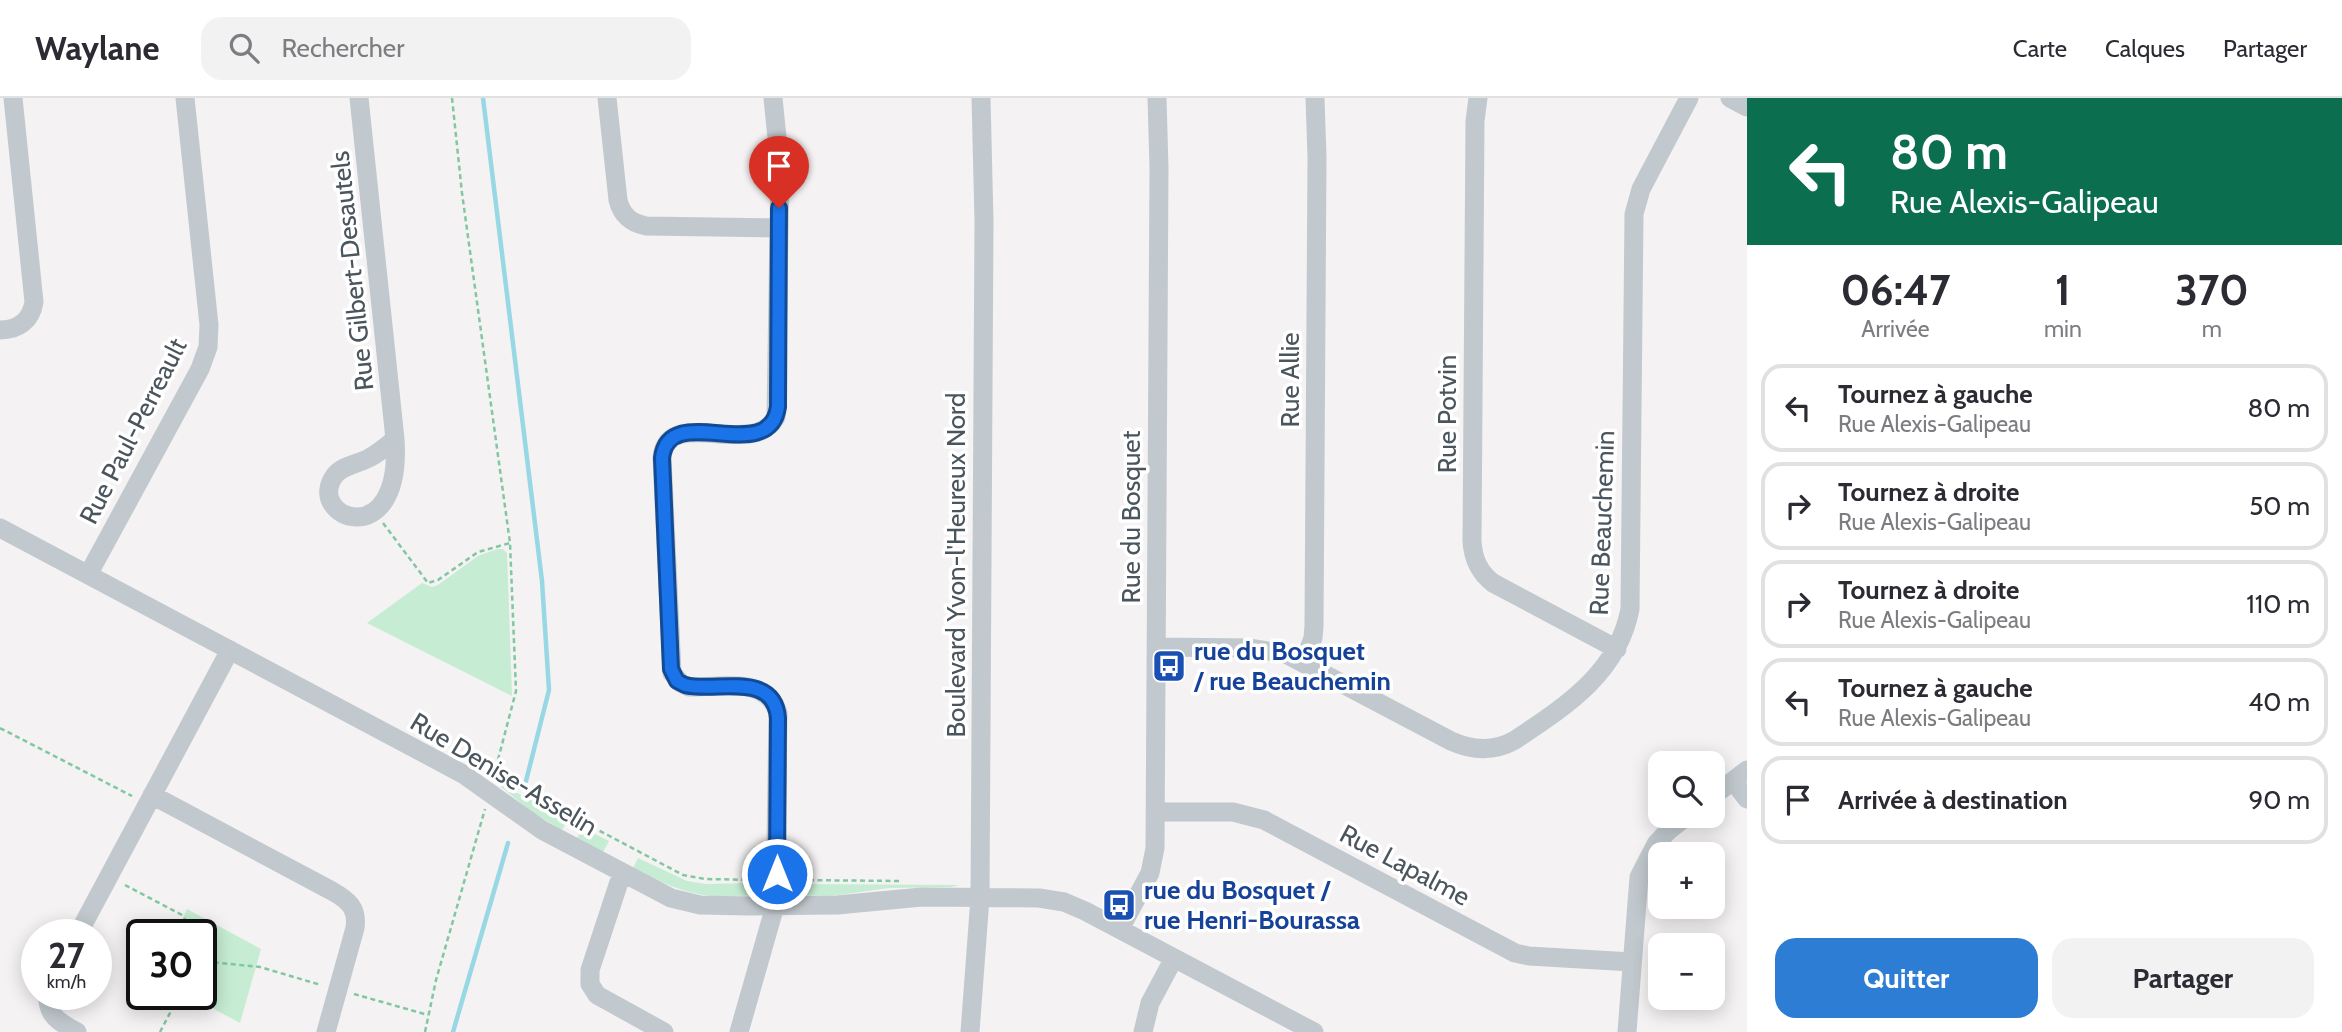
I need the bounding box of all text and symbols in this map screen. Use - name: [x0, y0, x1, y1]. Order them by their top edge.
- search box: [201, 17, 691, 80]
- text: Waylane: [35, 28, 159, 68]
- icon: search: [225, 29, 263, 67]
- text: Rechercher: [281, 32, 404, 64]
- text: Carte: [2013, 34, 2067, 63]
- text: Calques: [2105, 34, 2185, 63]
- text: Partager: [2223, 34, 2307, 63]
- text: 80 m: [1890, 122, 2008, 181]
- icon: left: [1775, 126, 1866, 217]
- pin: [749, 136, 809, 208]
- icon: arrive: [760, 147, 798, 185]
- street label: Rue Gilbert-Desautels: [323, 149, 380, 392]
- text: Rue Alexis-Galipeau: [1890, 182, 2159, 221]
- text: 06:47: [1840, 264, 1951, 316]
- text: 1: [2055, 264, 2071, 316]
- text: 370: [2175, 264, 2249, 316]
- text: Arrivée: [1861, 315, 1930, 343]
- text: min: [2044, 315, 2082, 343]
- text: m: [2202, 315, 2222, 343]
- street label: Rue Allie: [1274, 332, 1306, 428]
- street label: Rue Paul-Perreault: [72, 333, 194, 529]
- street label: Rue Potvin: [1431, 355, 1463, 473]
- text: Tournez à gauche: [1838, 378, 2033, 410]
- icon: left: [1779, 389, 1817, 427]
- text: 80 m: [2247, 392, 2310, 424]
- street label: Boulevard Yvon-l'Heureux Nord: [940, 393, 972, 737]
- text: Rue Alexis-Galipeau: [1838, 410, 2031, 438]
- street label: Rue du Bosquet: [1115, 430, 1147, 603]
- street label: Rue Beauchemin: [1583, 430, 1621, 616]
- text: Tournez à droite: [1838, 476, 2020, 508]
- icon: right: [1779, 487, 1817, 525]
- text: 50 m: [2249, 490, 2310, 522]
- text: Rue Alexis-Galipeau: [1838, 508, 2031, 536]
- text: Tournez à droite: [1838, 574, 2020, 606]
- icon: right: [1779, 585, 1817, 623]
- text: 110 m: [2246, 588, 2310, 620]
- text: Rue Alexis-Galipeau: [1838, 606, 2031, 634]
- place label: rue du Bosquet / rue Beauchemin: [1193, 635, 1391, 697]
- bus stop icon: rue du Bosquet / rue Beauchemin: [1150, 647, 1188, 685]
- text: Tournez à gauche: [1838, 672, 2033, 704]
- icon: left: [1779, 683, 1817, 721]
- text: 40 m: [2248, 686, 2310, 718]
- text: Rue Alexis-Galipeau: [1838, 704, 2031, 732]
- street label: Rue Denise-Asselin: [405, 706, 603, 842]
- map controls: [1648, 751, 1725, 1010]
- button: search: [1648, 751, 1725, 828]
- icon: arrive: [1779, 781, 1817, 819]
- text: Arrivée à destination: [1838, 784, 2068, 816]
- text: 90 m: [2248, 784, 2310, 816]
- street label: Rue Lapalme: [1334, 817, 1476, 913]
- position arrow: [740, 837, 814, 911]
- button: +: [1648, 842, 1725, 919]
- place label: rue du Bosquet / rue Henri-Bourassa: [1144, 874, 1360, 936]
- bus stop icon: rue du Bosquet / rue Henri-Bourassa: [1100, 886, 1138, 924]
- speed limit sign: 30: [126, 919, 217, 1010]
- button: −: [1648, 933, 1725, 1010]
- text: 27: [48, 934, 85, 977]
- button: Quitter: [1775, 938, 2038, 1018]
- button: Partager: [2052, 938, 2314, 1018]
- text: km/h: [47, 971, 86, 993]

